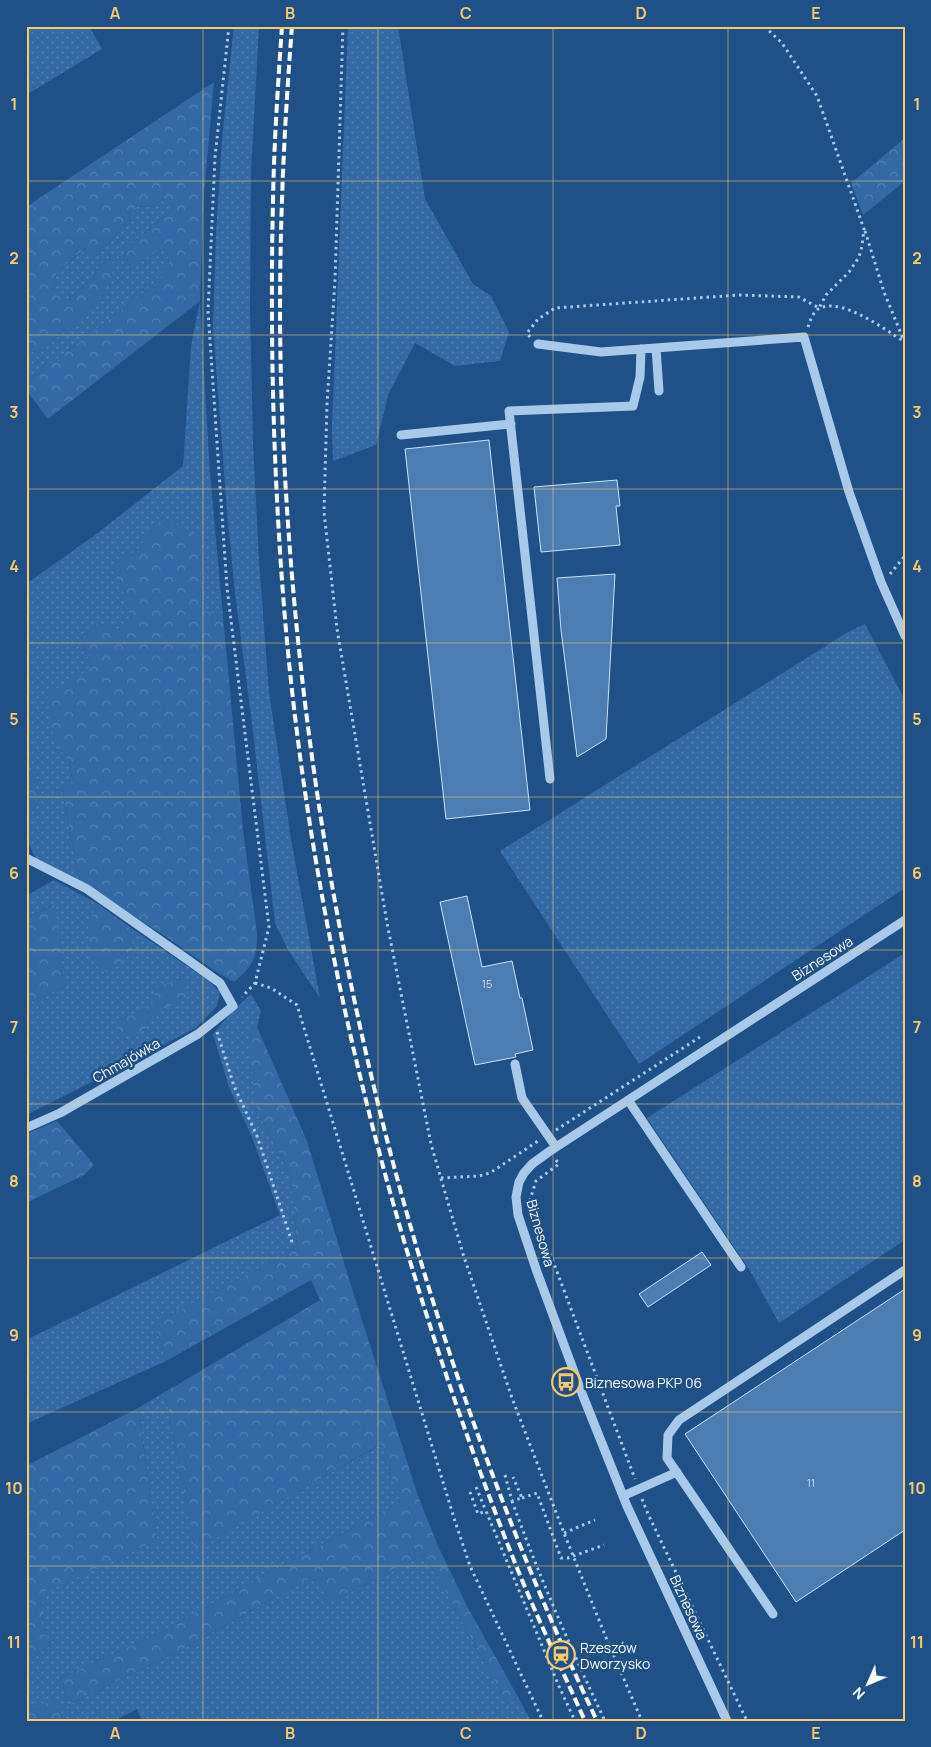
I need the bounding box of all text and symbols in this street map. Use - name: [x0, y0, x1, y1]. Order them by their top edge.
- text: A: [110, 2, 121, 24]
- text: B: [285, 2, 295, 24]
- text: C: [460, 2, 472, 24]
- text: D: [635, 2, 647, 24]
- text: E: [811, 2, 821, 24]
- text: 1: [10, 93, 18, 115]
- text: 1: [913, 93, 921, 115]
- text: 2: [9, 247, 19, 269]
- text: 2: [912, 247, 922, 269]
- text: 3: [9, 401, 19, 423]
- text: 3: [912, 401, 922, 423]
- text: 4: [9, 555, 19, 577]
- text: 4: [912, 555, 922, 577]
- text: 5: [9, 708, 19, 730]
- text: 5: [912, 708, 922, 730]
- text: 6: [9, 862, 19, 884]
- text: 6: [912, 862, 922, 884]
- street label: Biznesowa: [788, 931, 856, 985]
- house number: 15: [482, 976, 492, 991]
- text: 7: [10, 1016, 18, 1038]
- text: 7: [913, 1016, 921, 1038]
- street label: Chmajówka: [89, 1033, 163, 1087]
- text: 8: [9, 1170, 19, 1192]
- text: 8: [912, 1170, 922, 1192]
- street label: Biznesowa: [522, 1197, 560, 1269]
- text: 9: [9, 1324, 19, 1346]
- text: 9: [912, 1324, 922, 1346]
- bus stop icon: Biznesowa PKP 06: [551, 1367, 581, 1397]
- place label: Biznesowa PKP 06: [585, 1373, 702, 1392]
- house number: 11: [807, 1475, 815, 1490]
- text: 10: [5, 1477, 23, 1499]
- text: 10: [908, 1477, 926, 1499]
- street label: Biznesowa: [666, 1572, 712, 1642]
- text: 11: [7, 1631, 21, 1653]
- text: 11: [910, 1631, 924, 1653]
- place label: Rzeszów Dworzysko: [580, 1638, 650, 1673]
- station icon: Rzeszów Dworzysko: [546, 1640, 576, 1670]
- north arrow: [844, 1660, 894, 1710]
- text: N: [848, 1683, 869, 1704]
- text: A: [110, 1722, 121, 1744]
- text: B: [285, 1722, 295, 1744]
- text: C: [460, 1722, 472, 1744]
- text: D: [635, 1722, 647, 1744]
- text: E: [811, 1722, 821, 1744]

